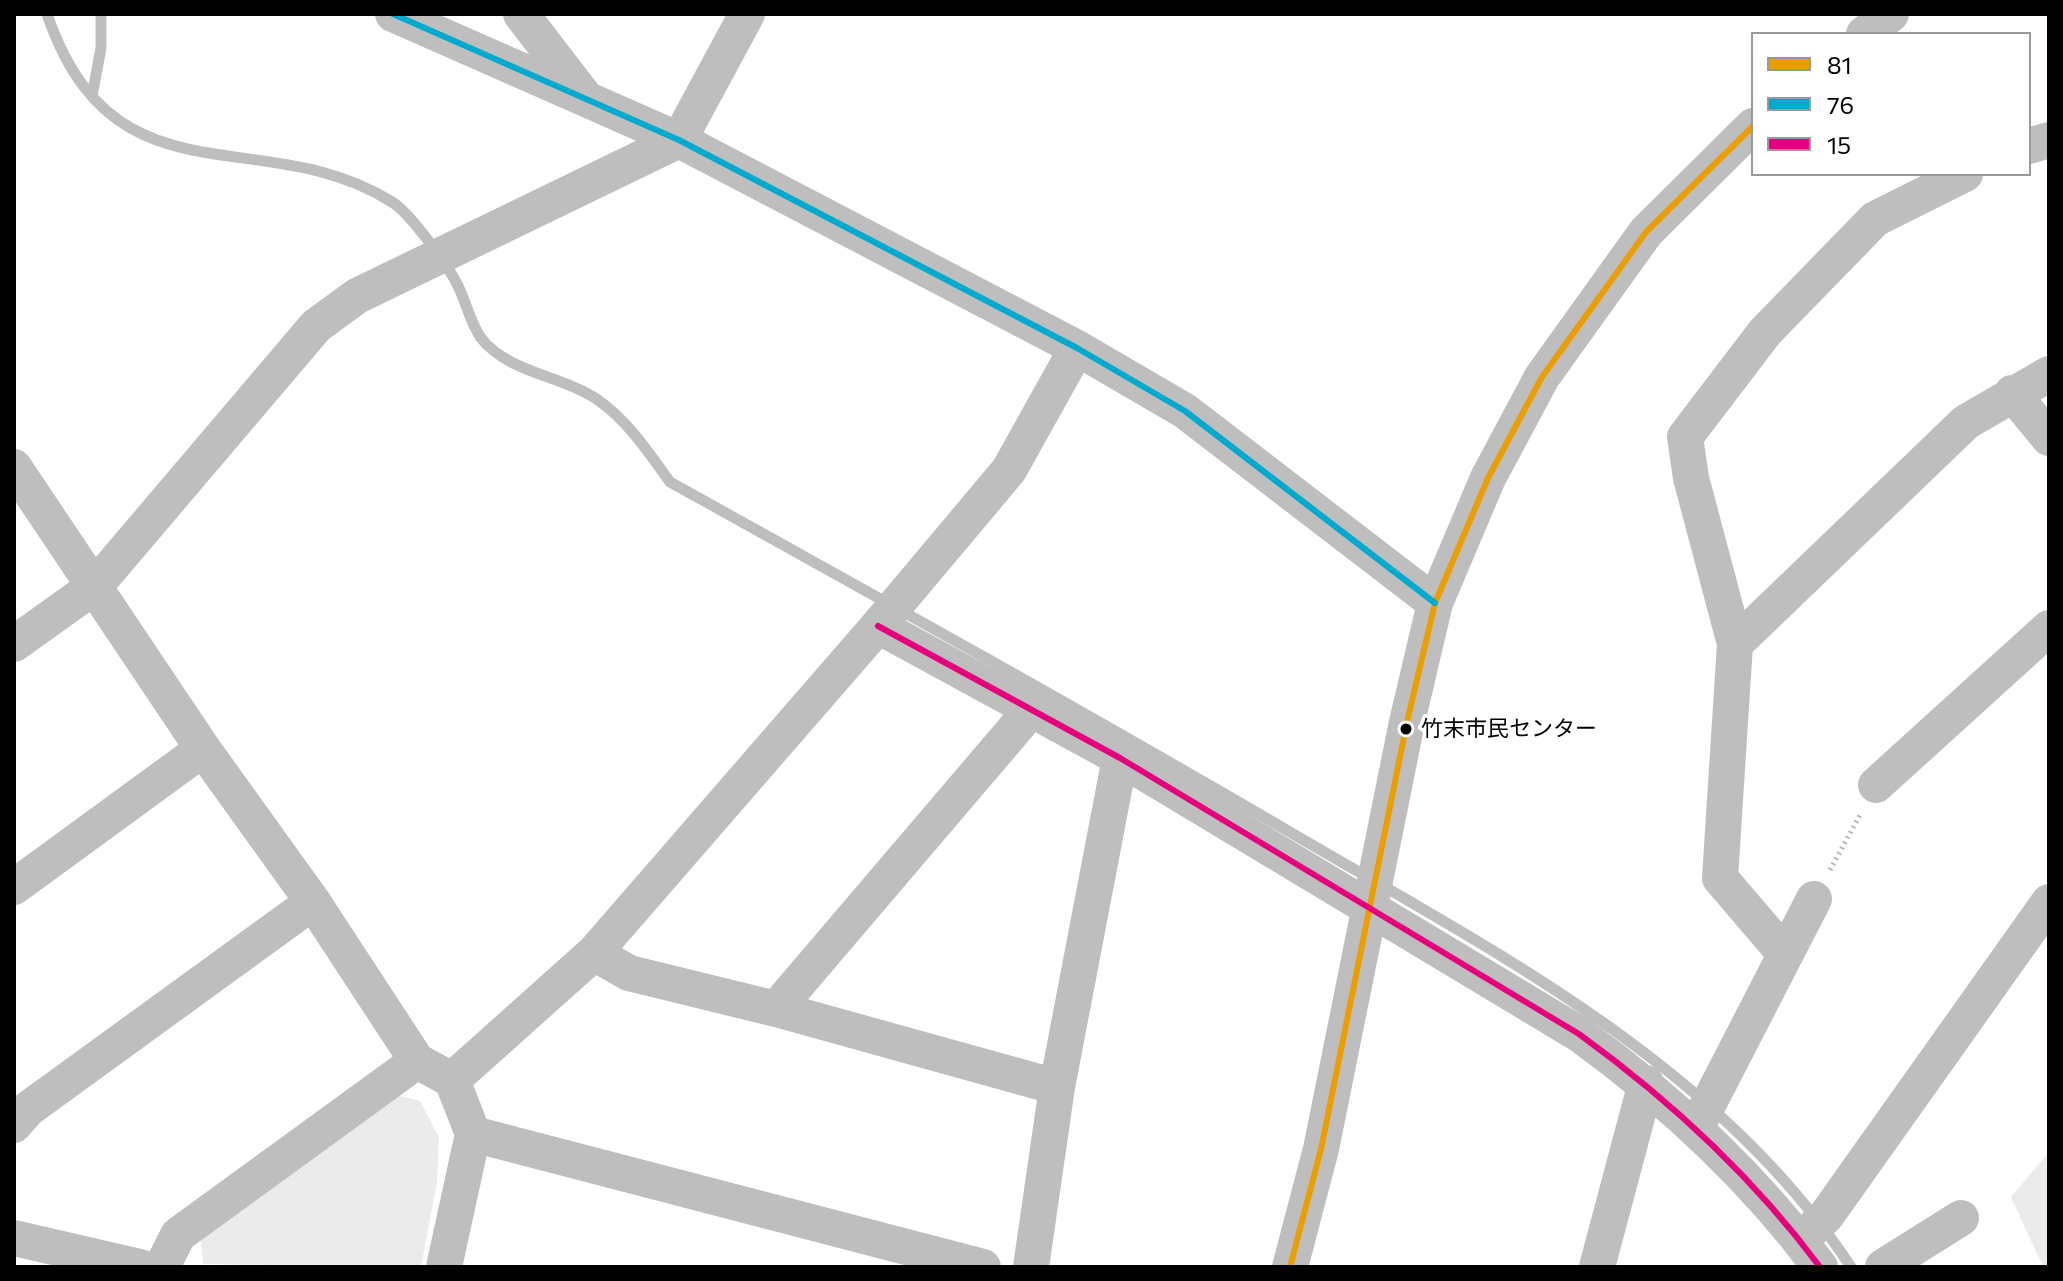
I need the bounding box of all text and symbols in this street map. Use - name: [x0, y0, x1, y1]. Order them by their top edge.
- legend: [1751, 32, 2031, 176]
- text: 81: [1827, 50, 1852, 79]
- text: 76: [1827, 90, 1854, 119]
- text: 15: [1827, 130, 1851, 159]
- place label: 竹末市民センター: [1421, 716, 1597, 742]
- marker: 竹末市民センター: [1398, 721, 1414, 737]

